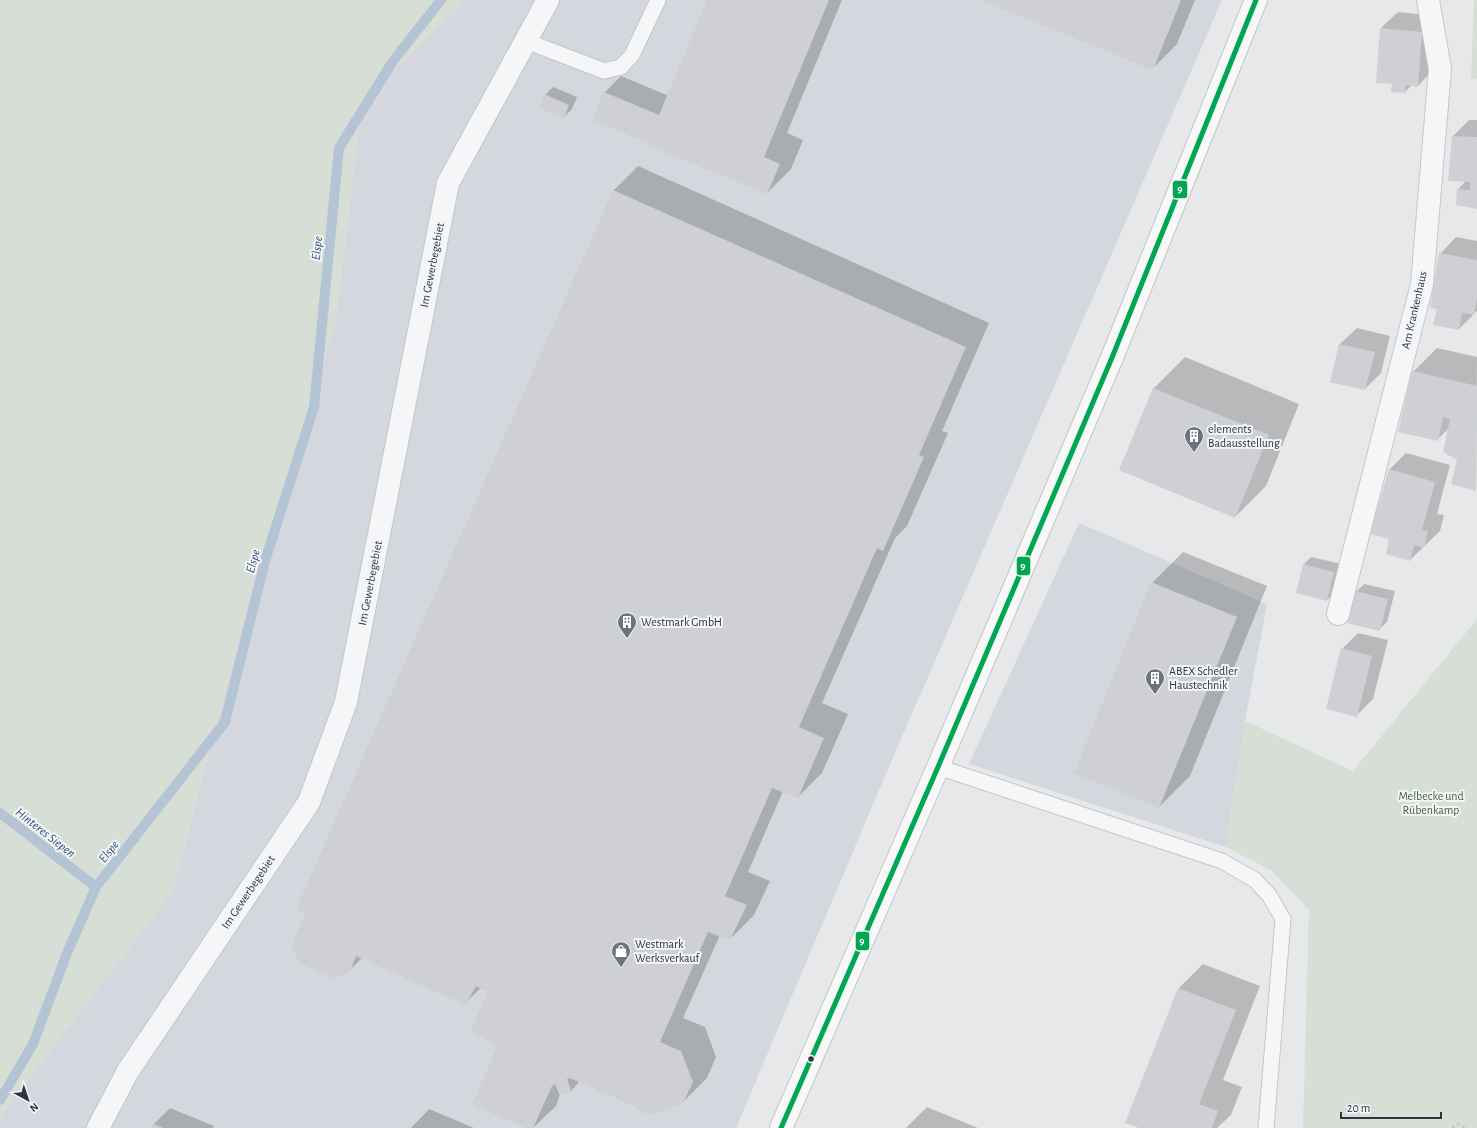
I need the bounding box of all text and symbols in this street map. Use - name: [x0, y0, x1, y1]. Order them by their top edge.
- line badge: 9: [1172, 180, 1188, 199]
- text: 9: [1177, 184, 1183, 195]
- street label: Im Gewerbegebiet: [418, 222, 446, 308]
- water label: Elspe: [310, 236, 325, 261]
- street label: Am Krankenhaus: [1399, 270, 1429, 350]
- place label: elements Badausstellung: [1208, 423, 1280, 449]
- building icon: elements Badausstellung: [1183, 425, 1205, 453]
- street label: Im Gewerbegebiet: [356, 540, 384, 626]
- water label: Elspe: [244, 548, 263, 575]
- line badge: 9: [1016, 556, 1031, 576]
- text: 9: [1020, 561, 1026, 572]
- building icon: Westmark GmbH: [616, 611, 638, 639]
- place label: Westmark GmbH: [641, 616, 722, 628]
- place label: ABEX Schedler Haustechnik: [1169, 665, 1238, 691]
- building icon: ABEX Schedler Haustechnik: [1144, 667, 1166, 695]
- park label: Melbecke und Rübenkamp: [1398, 790, 1464, 816]
- water label: Hinteres Siepen: [13, 806, 77, 860]
- water label: Elspe: [97, 838, 122, 865]
- street label: Im Gewerbegebiet: [219, 853, 277, 931]
- line badge: 9: [855, 931, 870, 951]
- text: 9: [859, 936, 865, 947]
- place label: Westmark Werksverkauf: [635, 938, 701, 964]
- shop icon: Westmark Werksverkauf: [610, 940, 632, 968]
- unlabelled marker: [806, 1054, 816, 1064]
- north arrow: [8, 1080, 48, 1120]
- scale bar: [1341, 1094, 1441, 1120]
- text: N: [28, 1101, 41, 1114]
- text: 20 m: [1347, 1102, 1370, 1114]

